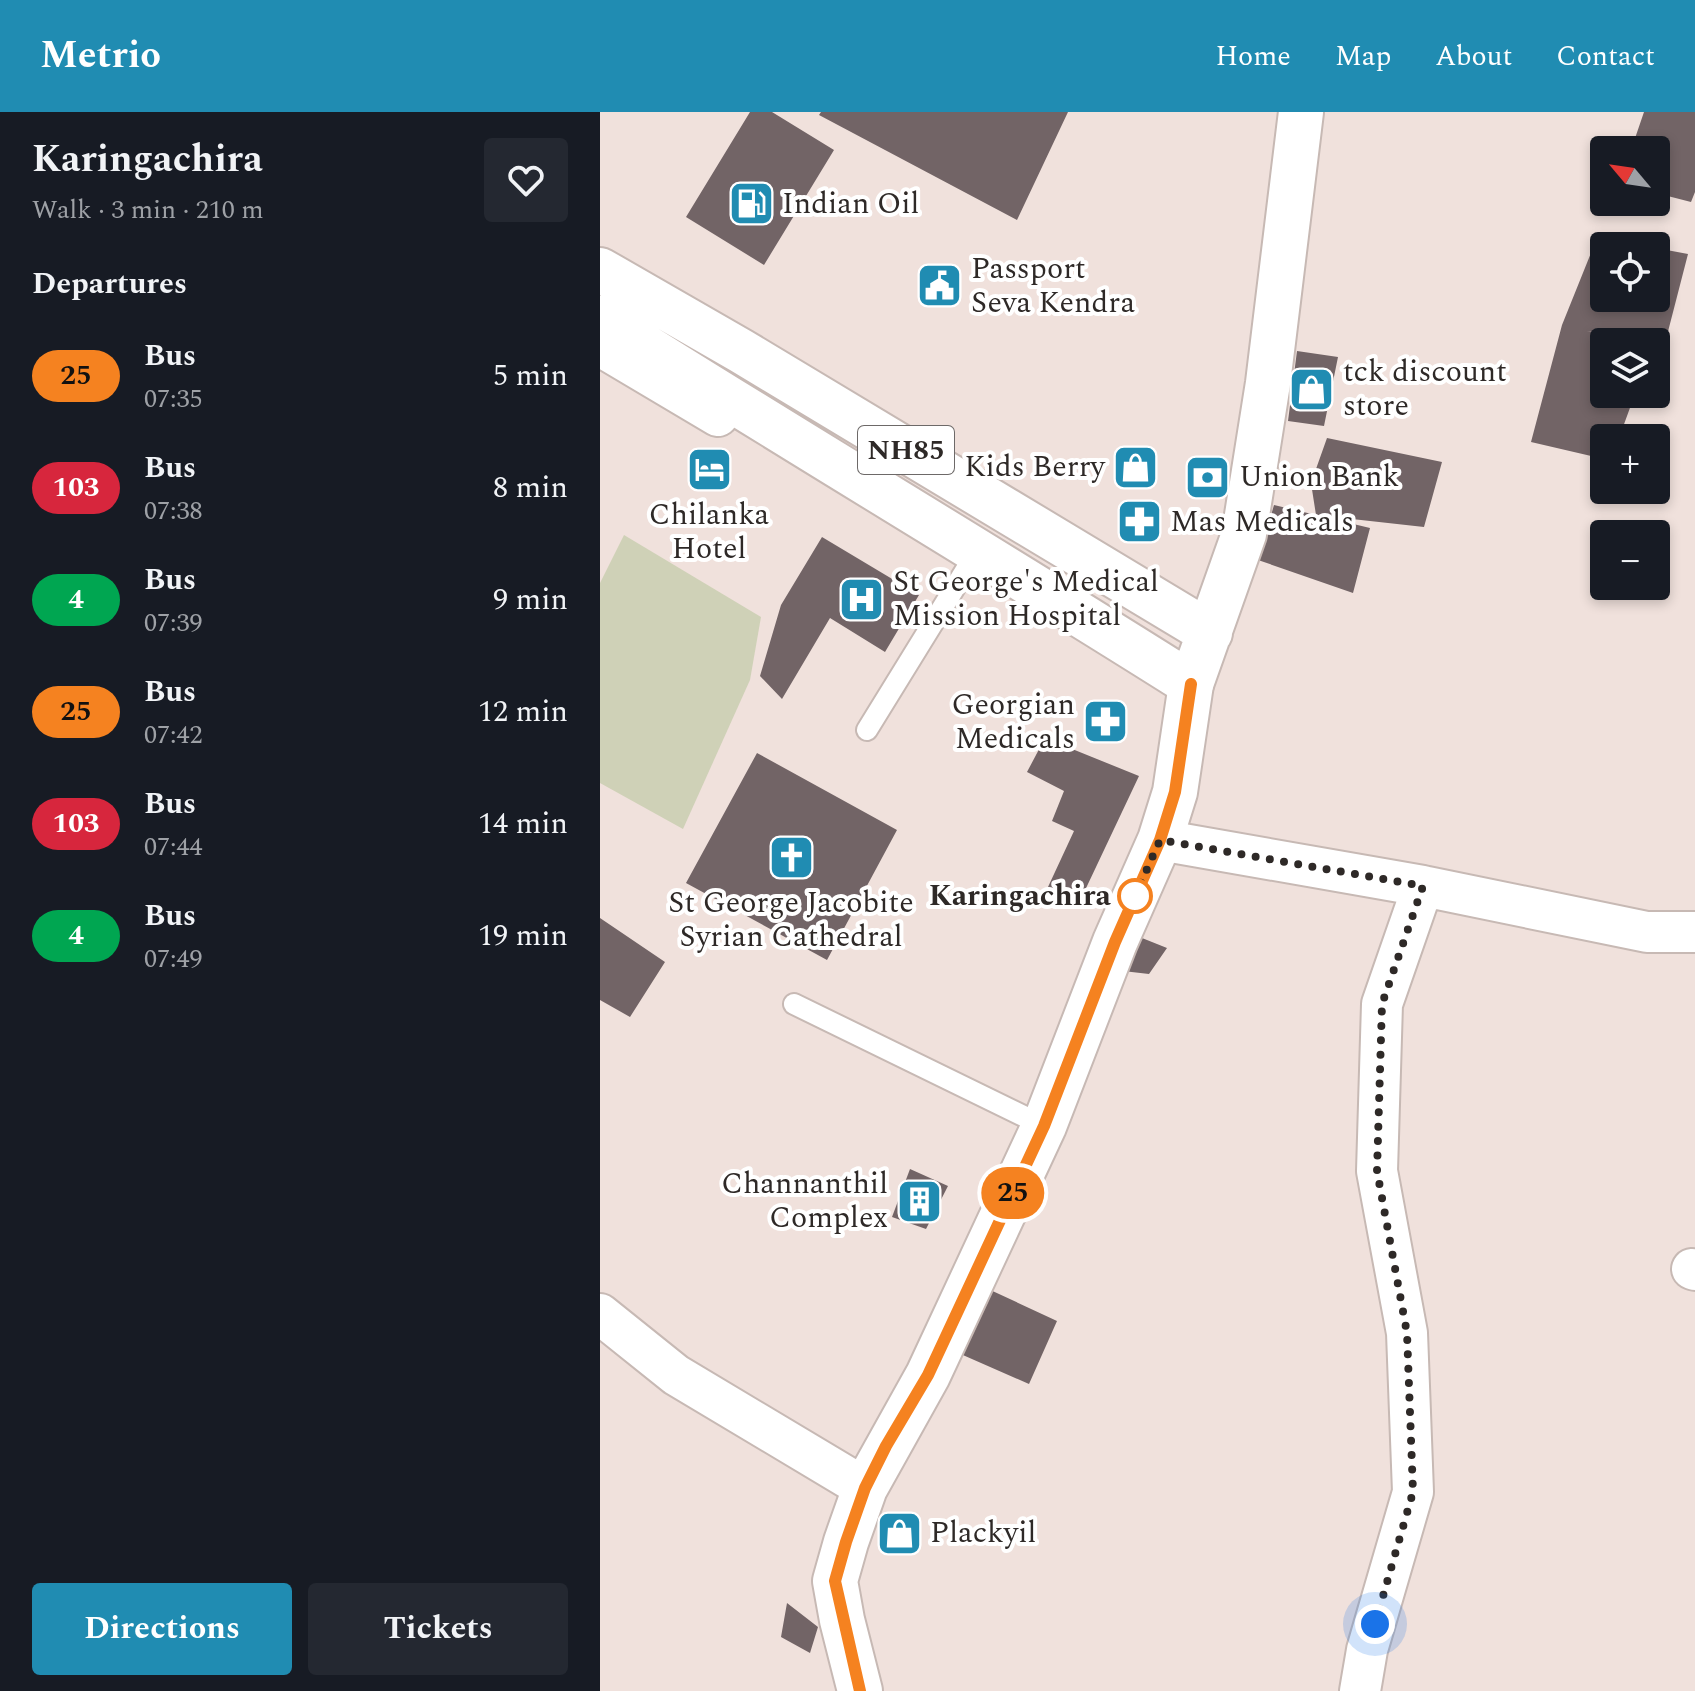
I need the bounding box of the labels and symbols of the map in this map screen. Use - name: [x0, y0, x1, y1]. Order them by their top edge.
- north arrow: [1590, 136, 1670, 216]
- fuel station icon: Indian Oil: [727, 180, 775, 228]
- place label: Indian Oil: [782, 181, 919, 227]
- place label: Passport Seva Kendra: [971, 246, 1136, 326]
- public building icon: Passport Seva Kendra: [916, 262, 964, 310]
- place label: tck discount store: [1343, 349, 1507, 429]
- shop icon: tck discount store: [1288, 365, 1336, 413]
- road number: NH85: [858, 426, 954, 474]
- shop icon: Kids Berry: [1112, 443, 1160, 491]
- place label: Kids Berry: [964, 444, 1107, 490]
- hotel icon: Chilanka Hotel: [685, 445, 733, 493]
- bank icon: Union Bank: [1184, 453, 1232, 501]
- place label: Union Bank: [1239, 454, 1399, 500]
- place label: Chilanka Hotel: [649, 492, 770, 572]
- pharmacy icon: Mas Medicals: [1115, 498, 1163, 546]
- place label: Mas Medicals: [1170, 499, 1354, 545]
- place label: St George's Medical Mission Hospital: [893, 559, 1159, 639]
- hospital icon: St George's Medical Mission Hospital: [838, 575, 886, 623]
- place label: Georgian Medicals: [951, 682, 1075, 762]
- pharmacy icon: Georgian Medicals: [1082, 698, 1130, 746]
- church icon: St George Jacobite Syrian Cathedral: [767, 833, 815, 881]
- place label: Karingachira: [929, 873, 1112, 919]
- marker: Karingachira: [1118, 879, 1152, 913]
- place label: St George Jacobite Syrian Cathedral: [668, 880, 914, 960]
- place label: Channanthil Complex: [721, 1161, 888, 1241]
- line badge: 25: [977, 1167, 1049, 1219]
- building icon: Channanthil Complex: [895, 1177, 943, 1225]
- shop icon: Plackyil: [875, 1509, 923, 1557]
- place label: Plackyil: [930, 1510, 1036, 1556]
- your location: [1355, 1604, 1395, 1644]

